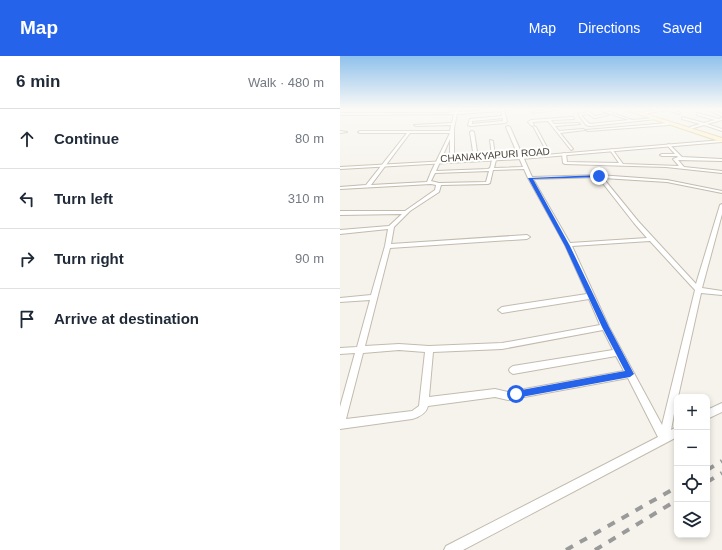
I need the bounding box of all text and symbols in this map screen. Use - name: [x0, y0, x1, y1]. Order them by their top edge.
- text: Map: [20, 17, 58, 38]
- text: Map: [529, 20, 556, 36]
- text: Directions: [578, 20, 640, 36]
- text: Saved: [662, 20, 702, 36]
- text: 6 min: [16, 72, 60, 91]
- text: Walk · 480 m: [248, 75, 324, 90]
- icon: ahead: [16, 128, 38, 150]
- text: Continue: [54, 130, 119, 147]
- text: 80 m: [295, 131, 324, 146]
- street label: CHANAKYAPURI ROAD: [440, 146, 550, 164]
- route end: [590, 167, 608, 185]
- icon: left: [16, 188, 38, 210]
- text: Turn left: [54, 190, 113, 207]
- text: 310 m: [288, 191, 324, 206]
- icon: right: [16, 248, 38, 270]
- text: Turn right: [54, 250, 124, 267]
- text: 90 m: [295, 251, 324, 266]
- icon: arrive: [16, 308, 38, 330]
- text: Arrive at destination: [54, 310, 199, 327]
- route start: [507, 385, 525, 403]
- map controls: [674, 394, 710, 538]
- button: +: [674, 394, 710, 430]
- button: −: [674, 430, 710, 466]
- button: locate: [674, 466, 710, 502]
- button: layers: [674, 502, 710, 538]

